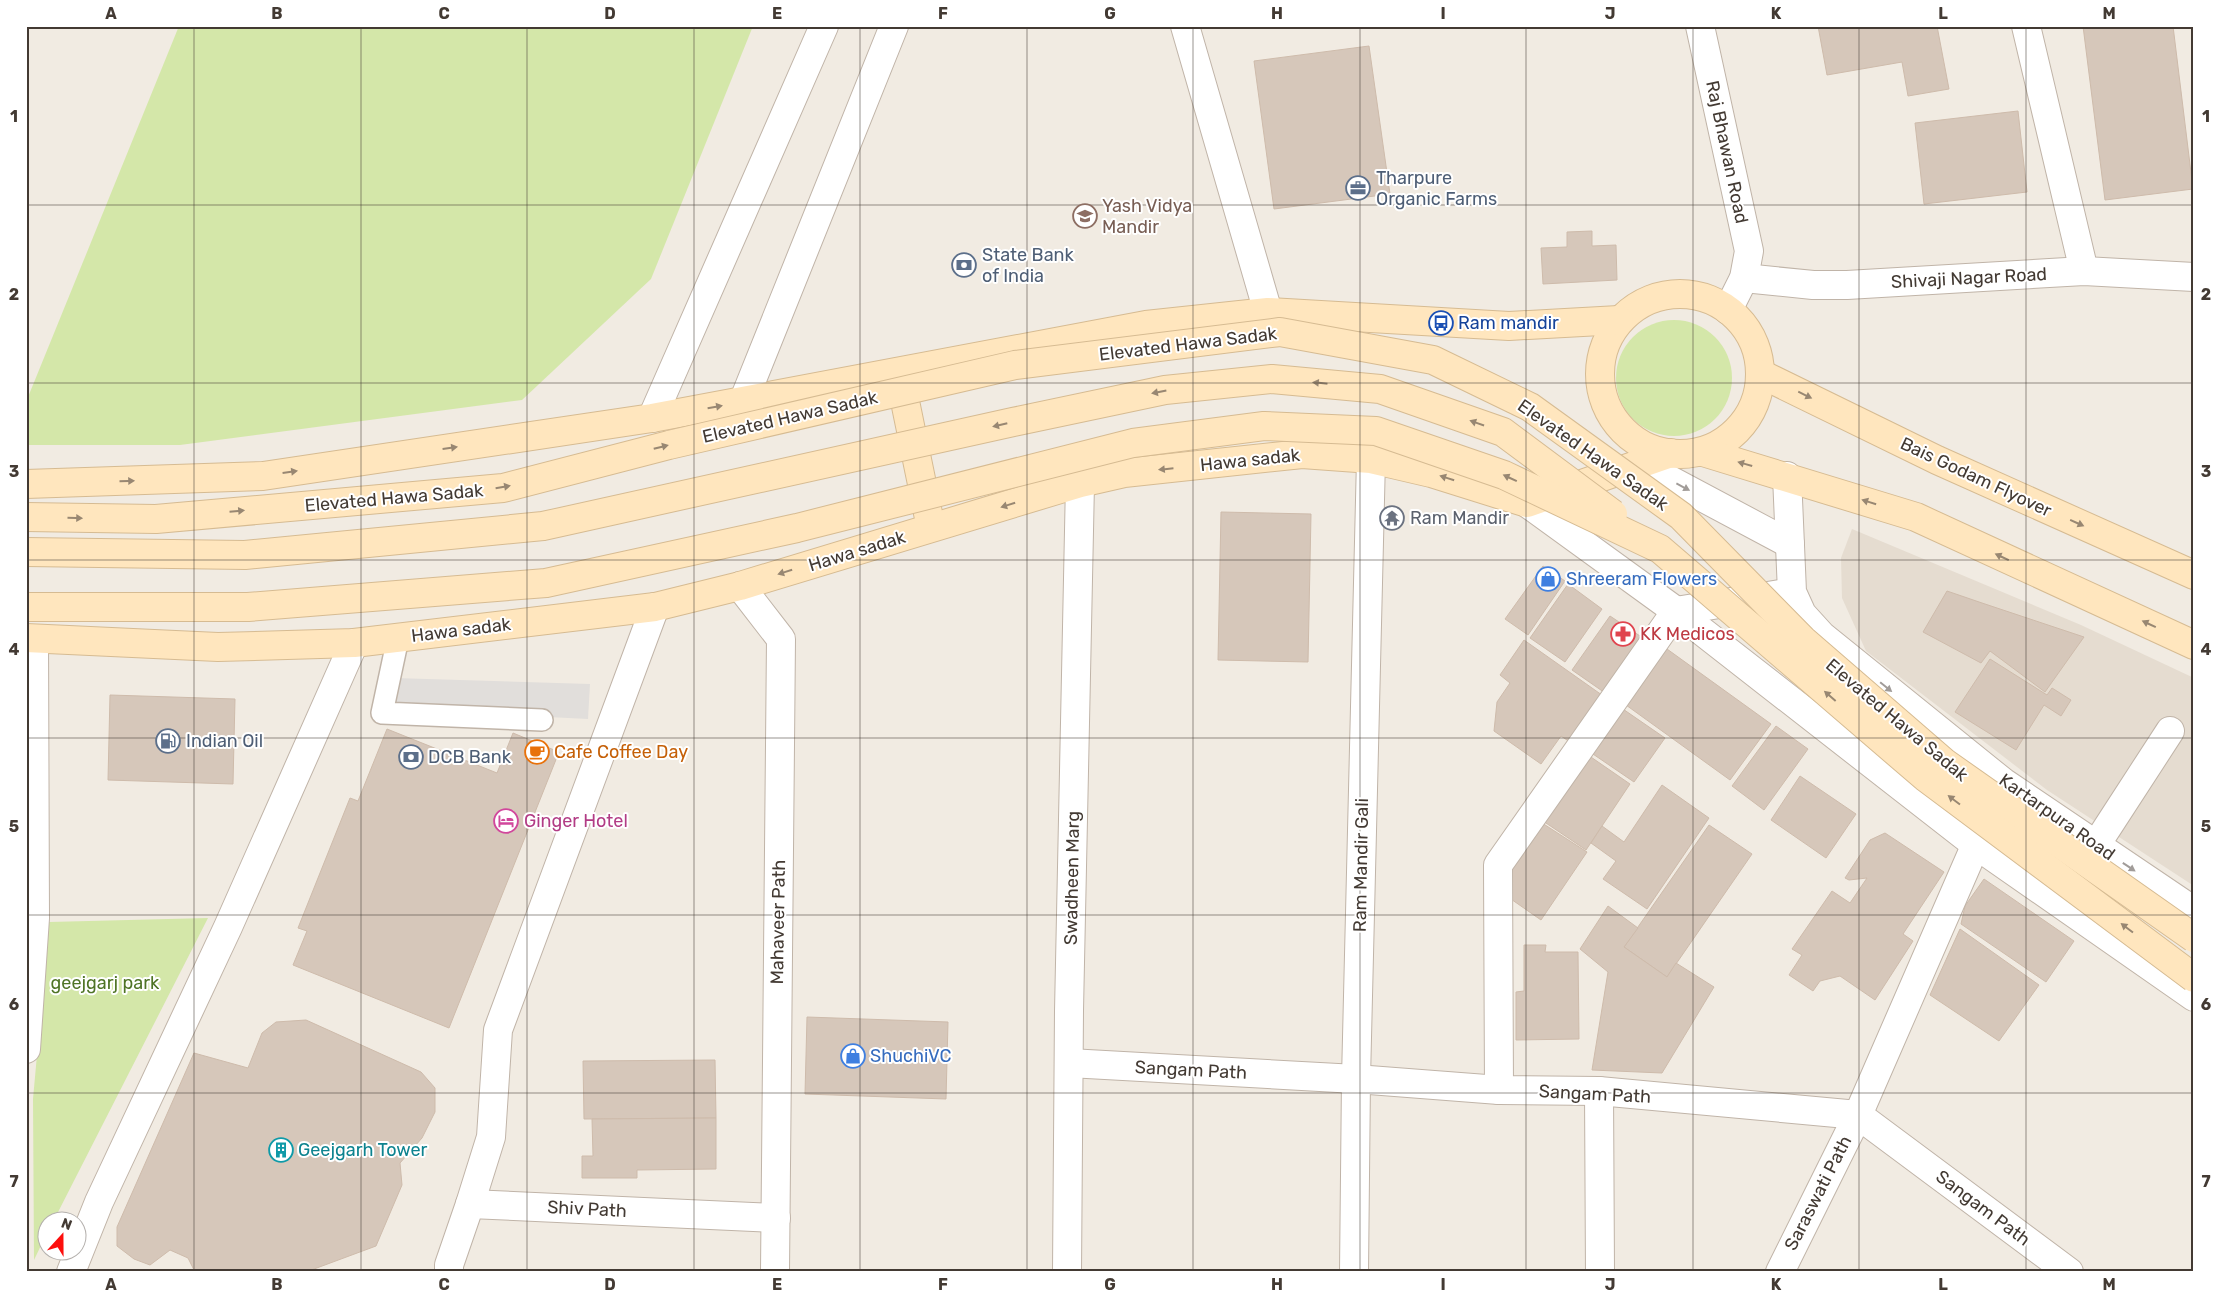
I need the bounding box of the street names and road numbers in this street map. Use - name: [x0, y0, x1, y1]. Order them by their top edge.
- street label: Raj Bhawan Road: [1701, 78, 1753, 226]
- street label: Shivaji Nagar Road: [1890, 263, 2048, 293]
- street label: Elevated Hawa Sadak: [1098, 322, 1279, 366]
- street label: Elevated Hawa Sadak: [700, 386, 880, 448]
- street label: Elevated Hawa Sadak: [1513, 395, 1673, 516]
- street label: Bais Godam Flyover: [1897, 432, 2055, 522]
- street label: Hawa sadak: [1199, 444, 1302, 476]
- street label: Elevated Hawa Sadak: [304, 479, 485, 517]
- street label: Hawa sadak: [806, 526, 909, 576]
- street label: Hawa sadak: [410, 613, 513, 647]
- street label: Elevated Hawa Sadak: [1821, 654, 1973, 786]
- street label: Kartarpura Road: [1995, 769, 2119, 865]
- street label: Ram Mandir Gali: [1349, 798, 1373, 932]
- street label: Swadheen Marg: [1060, 811, 1084, 945]
- street label: Mahaveer Path: [766, 859, 790, 985]
- street label: Sangam Path: [1134, 1056, 1248, 1084]
- street label: Sangam Path: [1538, 1080, 1652, 1108]
- street label: Saraswati Path: [1780, 1132, 1856, 1254]
- street label: Sangam Path: [1932, 1165, 2034, 1251]
- street label: Shiv Path: [547, 1196, 627, 1222]

